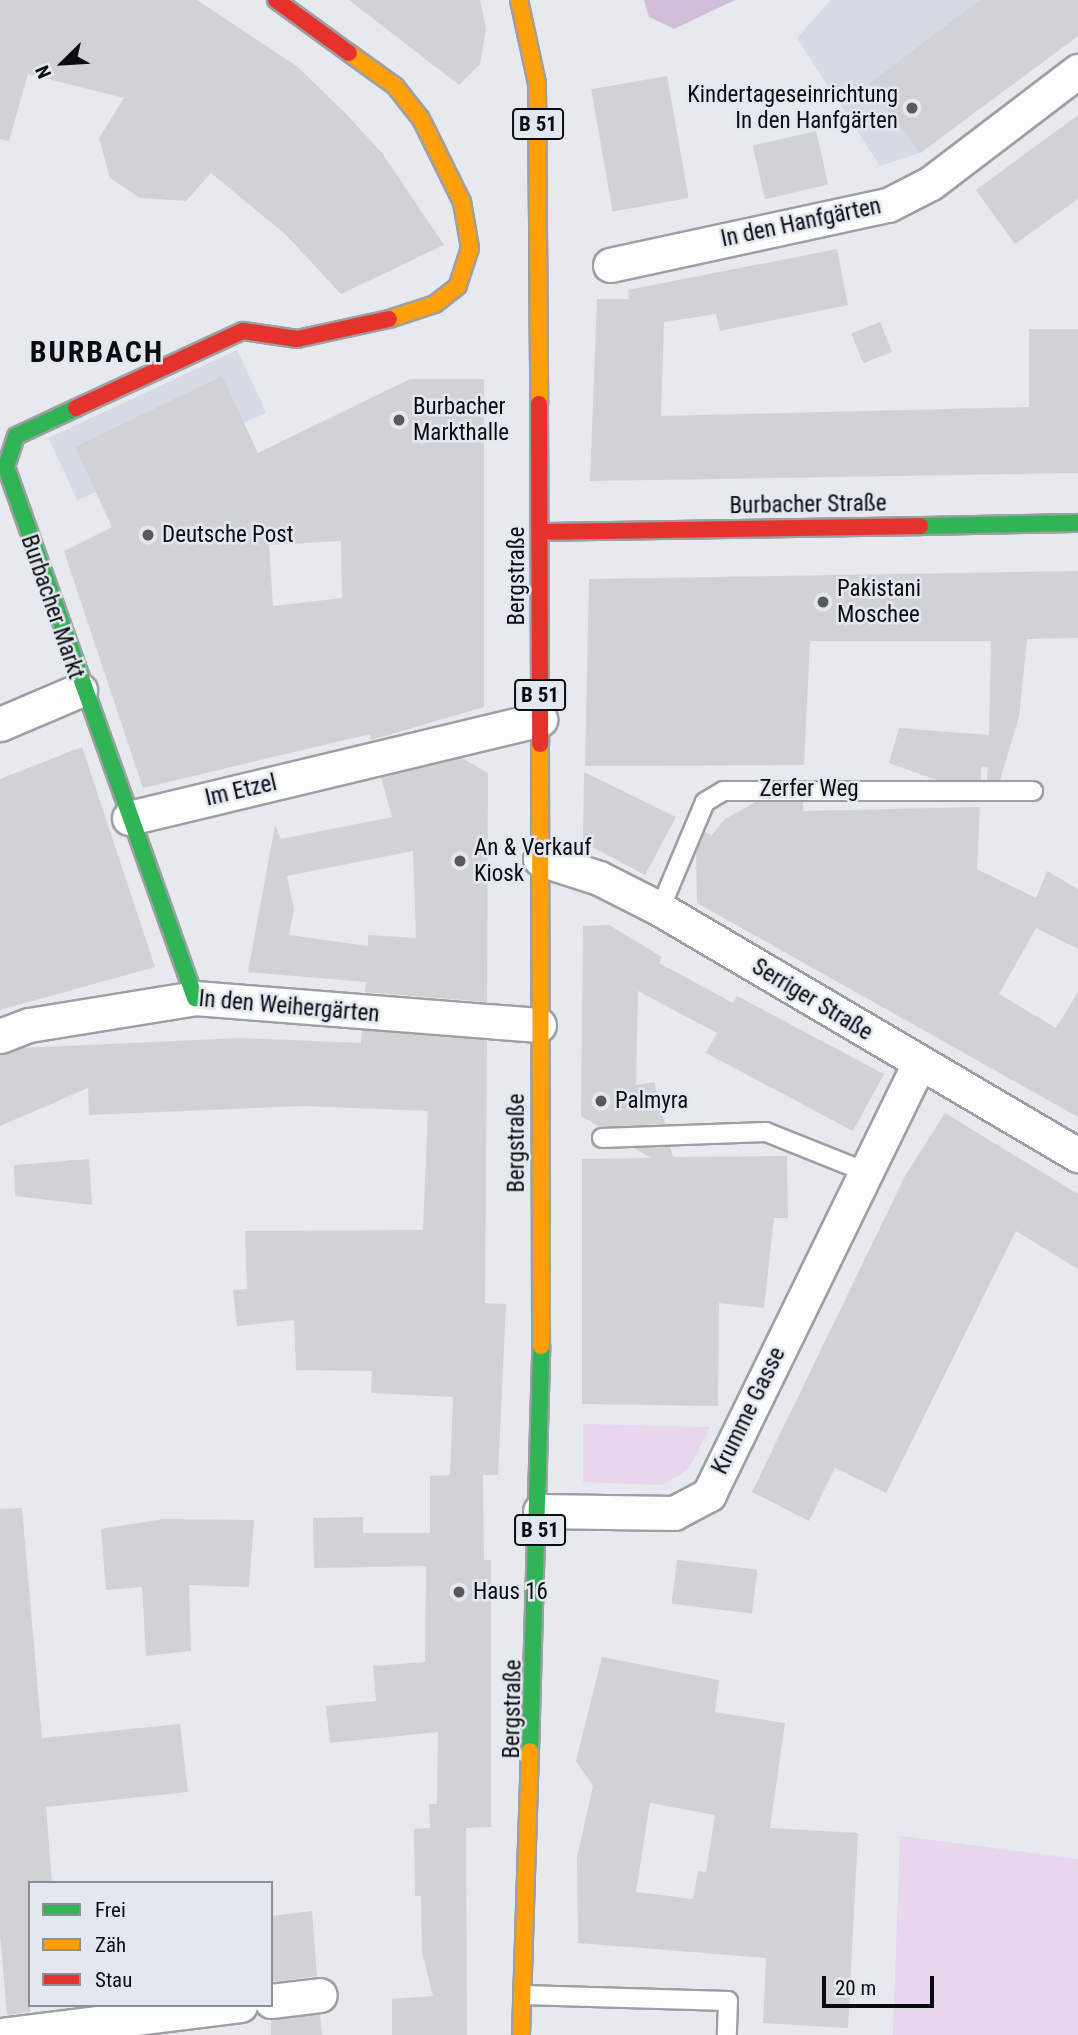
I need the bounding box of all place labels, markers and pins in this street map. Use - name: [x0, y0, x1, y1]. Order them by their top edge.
- place label: Kindertageseinrichtung In den Hanfgärten: [687, 81, 898, 135]
- marker: Kindertageseinrichtung In den Hanfgärten: [904, 100, 920, 116]
- place label: Burbacher Markthalle: [413, 393, 509, 447]
- marker: Burbacher Markthalle: [391, 412, 407, 428]
- place label: Deutsche Post: [162, 521, 294, 549]
- marker: Deutsche Post: [140, 527, 156, 543]
- place label: Pakistani Moschee: [837, 575, 921, 629]
- marker: Pakistani Moschee: [815, 594, 831, 610]
- place label: An & Verkauf Kiosk: [474, 834, 591, 888]
- marker: An & Verkauf Kiosk: [452, 853, 468, 869]
- place label: Palmyra: [615, 1087, 688, 1115]
- marker: Palmyra: [593, 1093, 609, 1109]
- place label: Haus 16: [473, 1578, 548, 1606]
- marker: Haus 16: [451, 1584, 467, 1600]

